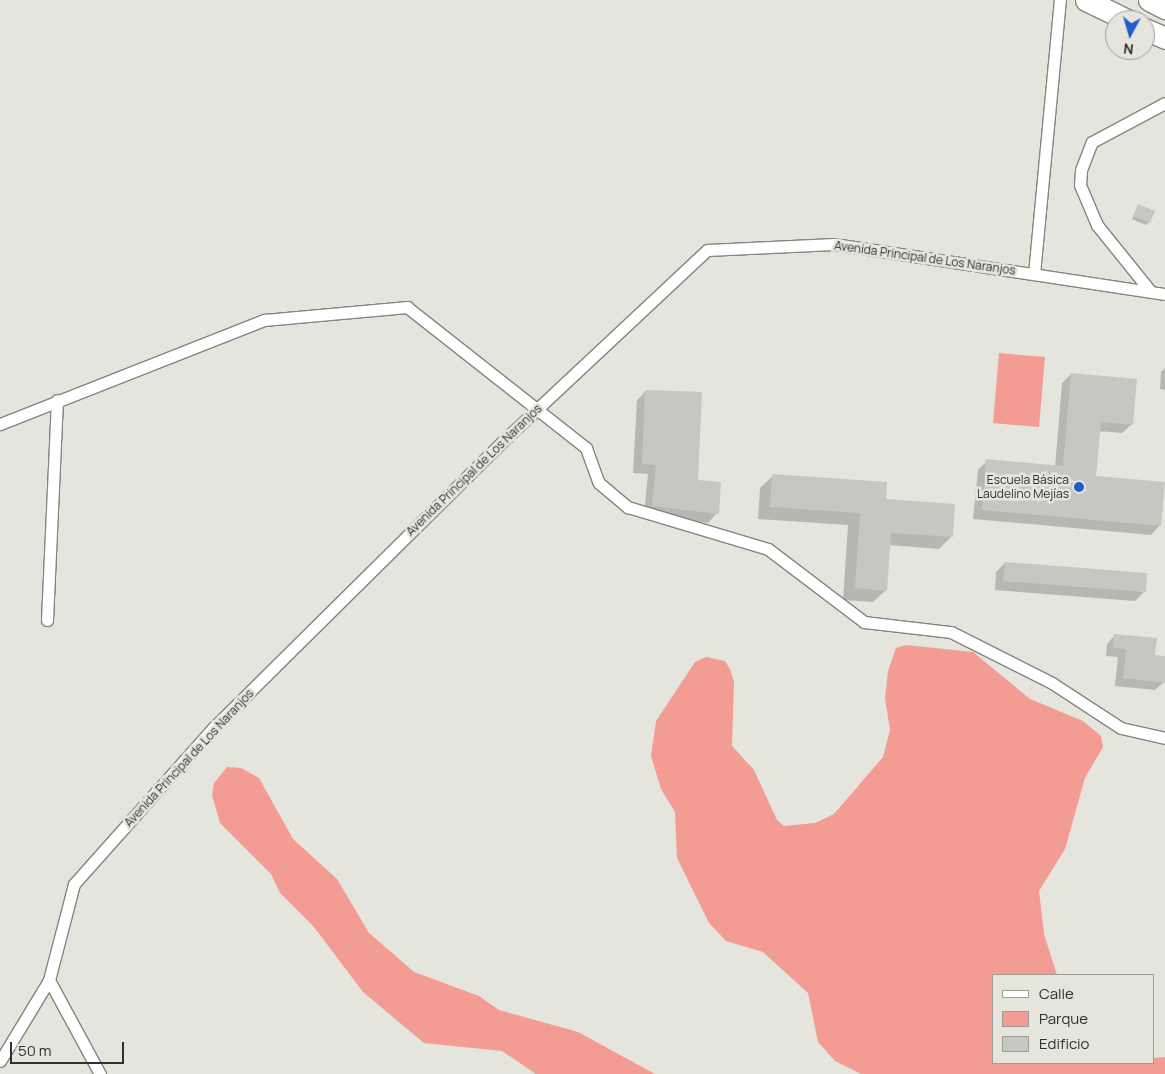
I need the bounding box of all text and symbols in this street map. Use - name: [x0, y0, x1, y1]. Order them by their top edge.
- north arrow: [1105, 10, 1155, 60]
- text: N: [1122, 39, 1134, 59]
- street label: Avenida Principal de Los Naranjos: [833, 238, 1017, 278]
- street label: Avenida Principal de Los Naranjos: [403, 401, 545, 539]
- place label: Escuela Básica Laudelino Mejías: [977, 473, 1069, 501]
- marker: Escuela Básica Laudelino Mejías: [1073, 481, 1085, 493]
- street label: Avenida Principal de Los Naranjos: [121, 686, 257, 830]
- legend: [992, 974, 1155, 1064]
- text: Calle: [1039, 983, 1074, 1004]
- text: Parque: [1039, 1008, 1088, 1029]
- scale bar: [12, 1032, 126, 1064]
- text: Edificio: [1039, 1033, 1089, 1054]
- text: 50 m: [18, 1040, 52, 1061]

